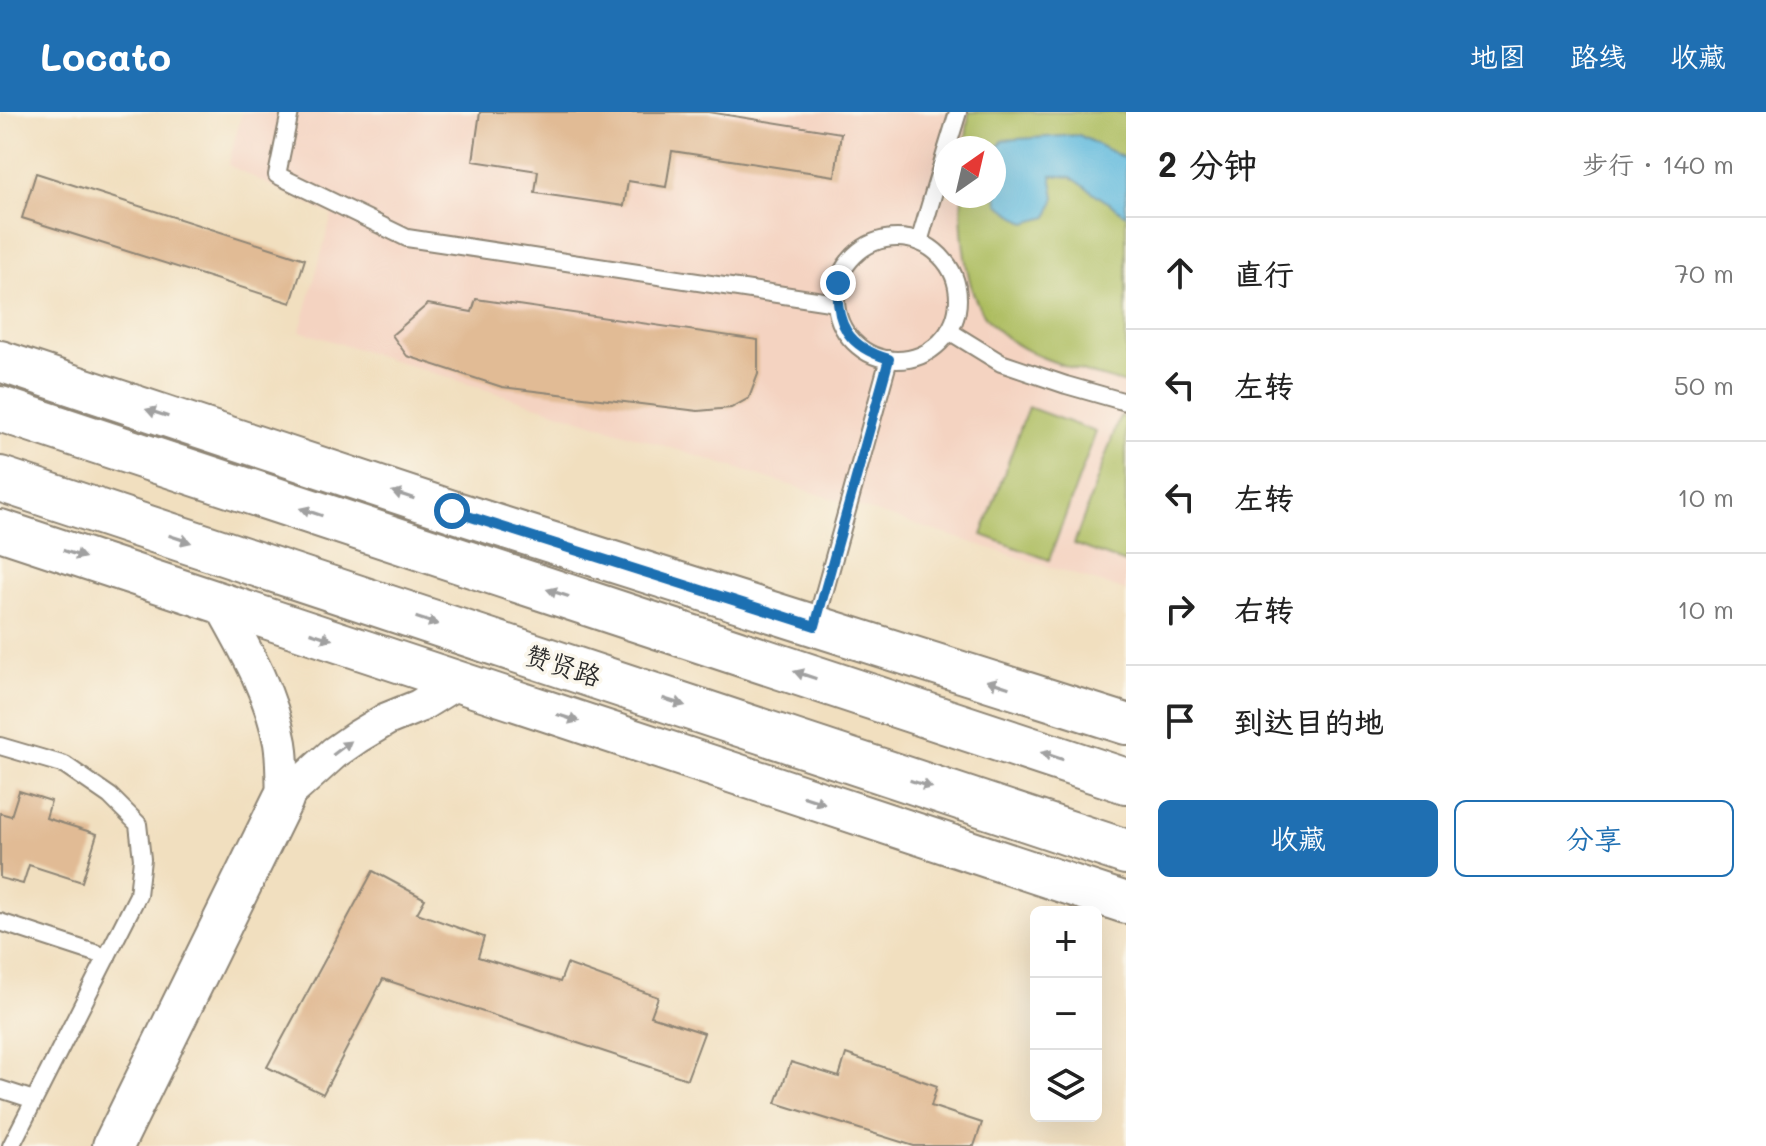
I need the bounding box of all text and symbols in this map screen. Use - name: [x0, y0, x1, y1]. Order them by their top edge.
- text: Locato: [40, 31, 171, 81]
- text: 地图: [1470, 38, 1526, 74]
- text: 路线: [1570, 38, 1626, 74]
- text: 收藏: [1670, 38, 1726, 74]
- north arrow: [934, 136, 1006, 208]
- text: 2 分钟: [1158, 141, 1257, 186]
- text: 步行 · 140 m: [1582, 147, 1734, 181]
- icon: ahead: [1158, 251, 1202, 295]
- text: 直行: [1234, 253, 1294, 293]
- text: 70 m: [1674, 256, 1734, 290]
- route end: [820, 265, 856, 301]
- icon: left: [1158, 363, 1202, 407]
- text: 左转: [1234, 365, 1294, 405]
- text: 50 m: [1674, 368, 1734, 402]
- one-way arrow: [144, 407, 168, 419]
- icon: left: [1158, 475, 1202, 519]
- text: 左转: [1234, 477, 1294, 517]
- text: 10 m: [1677, 480, 1734, 514]
- one-way arrow: [391, 489, 415, 501]
- route start: [434, 493, 470, 529]
- one-way arrow: [299, 505, 323, 517]
- one-way arrow: [169, 533, 193, 546]
- one-way arrow: [62, 548, 86, 561]
- one-way arrow: [546, 587, 570, 599]
- icon: right: [1158, 587, 1202, 631]
- text: 右转: [1234, 589, 1294, 629]
- text: 10 m: [1677, 592, 1734, 626]
- one-way arrow: [416, 615, 440, 627]
- one-way arrow: [309, 630, 333, 642]
- street label: 赞贤路: [521, 637, 606, 693]
- one-way arrow: [793, 668, 817, 680]
- one-way arrow: [986, 677, 1010, 689]
- one-way arrow: [662, 697, 686, 709]
- icon: arrive: [1158, 699, 1202, 743]
- text: 到达目的地: [1234, 701, 1384, 741]
- one-way arrow: [556, 712, 580, 724]
- one-way arrow: [332, 740, 352, 756]
- one-way arrow: [1040, 750, 1064, 762]
- one-way arrow: [909, 778, 933, 791]
- one-way arrow: [803, 794, 827, 806]
- button: 收藏: [1158, 800, 1438, 877]
- button: 分享: [1454, 800, 1734, 877]
- map controls: [1030, 906, 1102, 1122]
- button: +: [1030, 906, 1102, 978]
- button: −: [1030, 978, 1102, 1050]
- button: layers: [1030, 1050, 1102, 1122]

